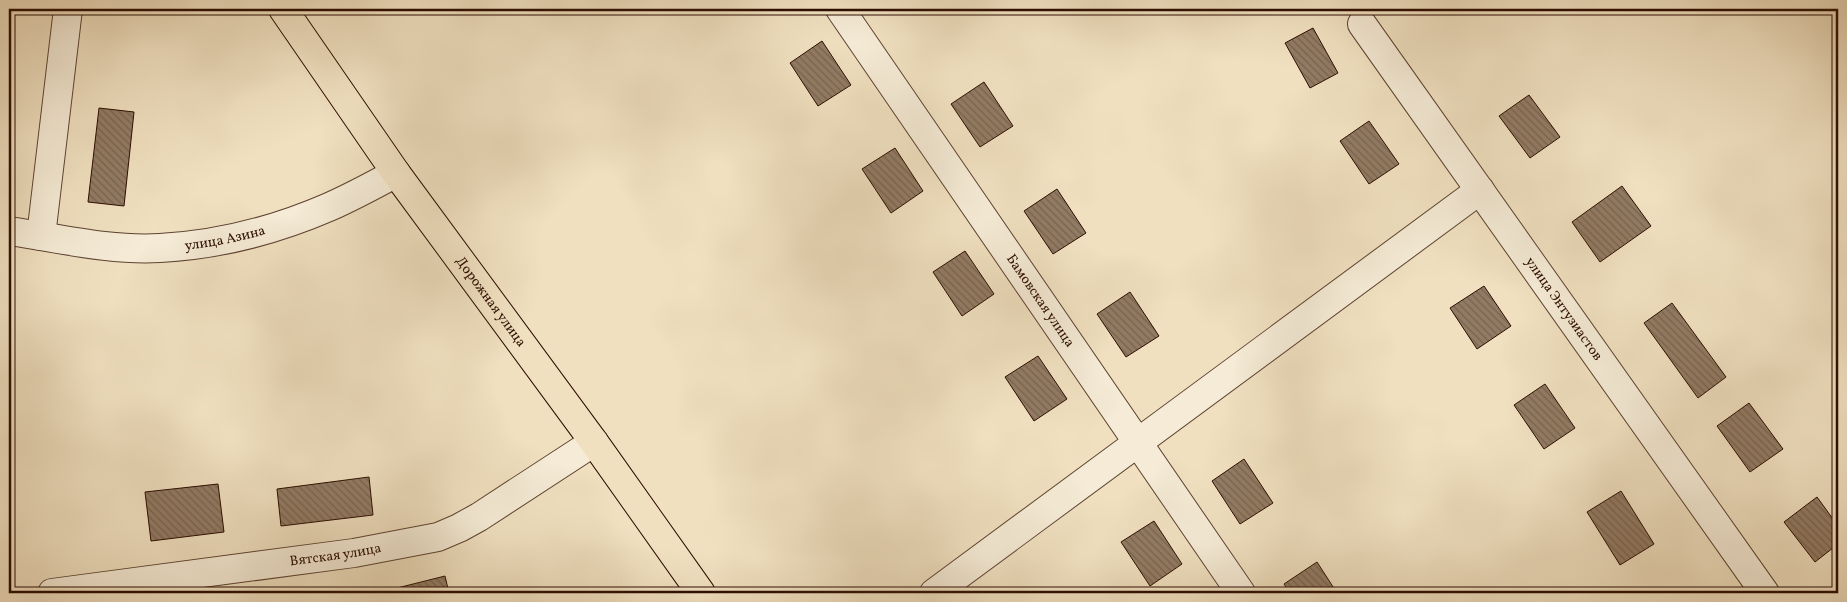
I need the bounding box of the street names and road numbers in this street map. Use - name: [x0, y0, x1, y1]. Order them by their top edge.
- street label: улица Азина: [184, 221, 267, 255]
- street label: Бамовская улица: [1002, 250, 1079, 351]
- street label: Дорожная улица: [451, 253, 530, 351]
- street label: улица Энтузиастов: [1520, 253, 1607, 364]
- street label: Вятская улица: [288, 539, 383, 571]

